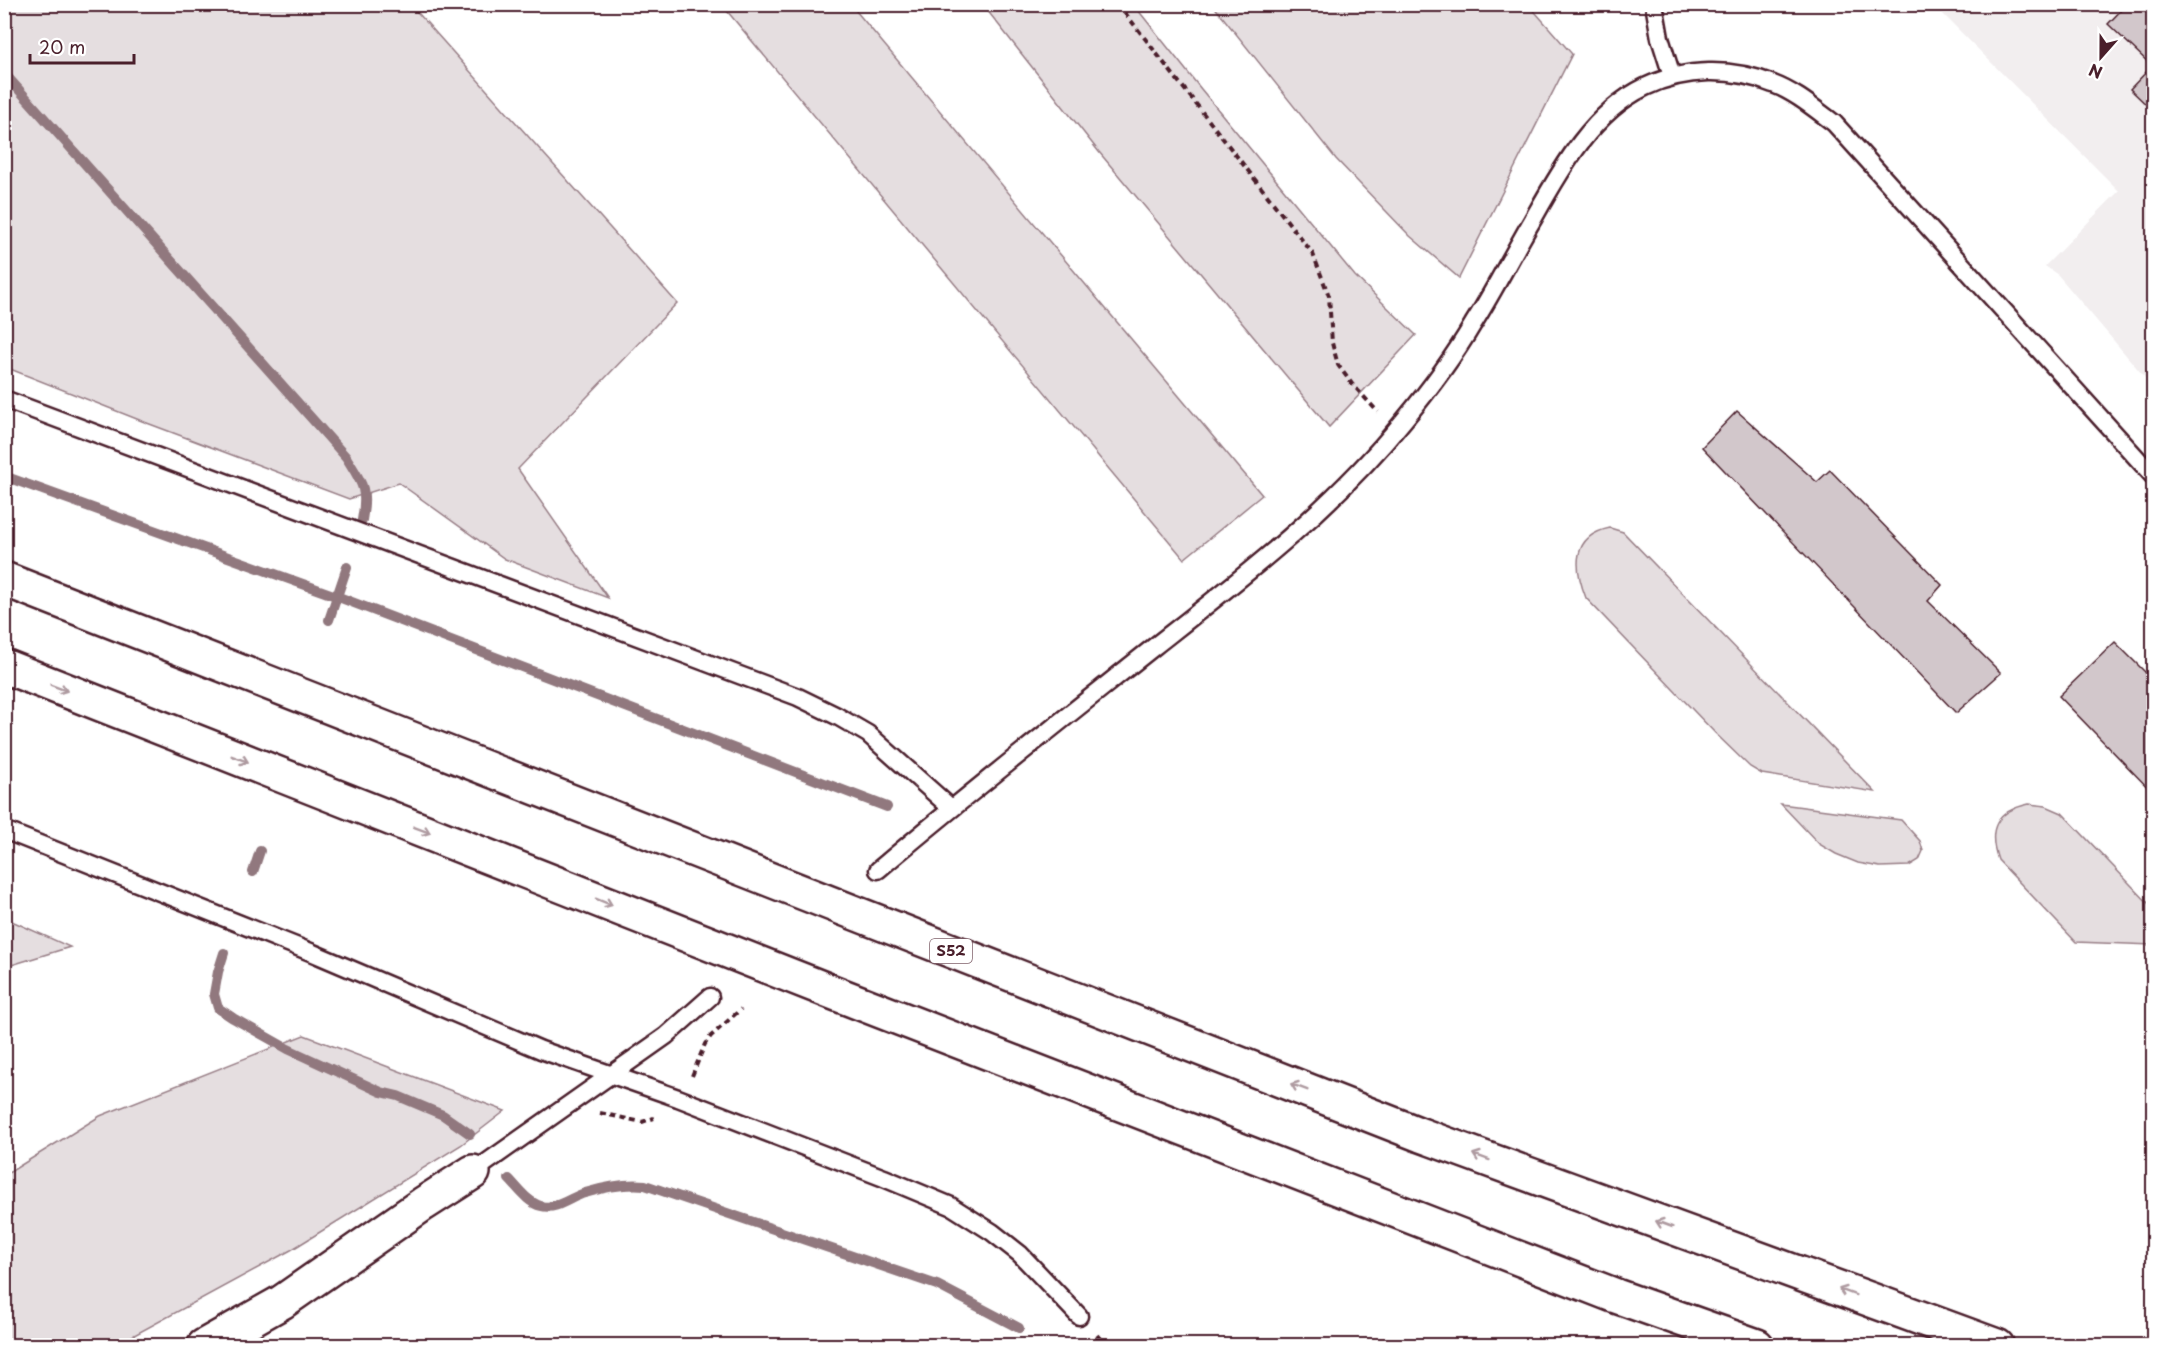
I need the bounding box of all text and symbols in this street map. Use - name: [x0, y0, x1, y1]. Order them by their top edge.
- scale bar: [30, 27, 134, 65]
- north arrow: [2071, 27, 2131, 87]
- text: 20 m: [39, 33, 85, 60]
- text: N: [2085, 58, 2105, 85]
- one-way arrow: [49, 683, 68, 694]
- one-way arrow: [231, 754, 249, 765]
- one-way arrow: [412, 825, 431, 836]
- one-way arrow: [594, 897, 612, 908]
- road number: S52: [930, 939, 972, 963]
- one-way arrow: [1290, 1081, 1308, 1092]
- one-way arrow: [1472, 1151, 1490, 1162]
- one-way arrow: [1655, 1218, 1673, 1229]
- one-way arrow: [1838, 1285, 1857, 1296]

